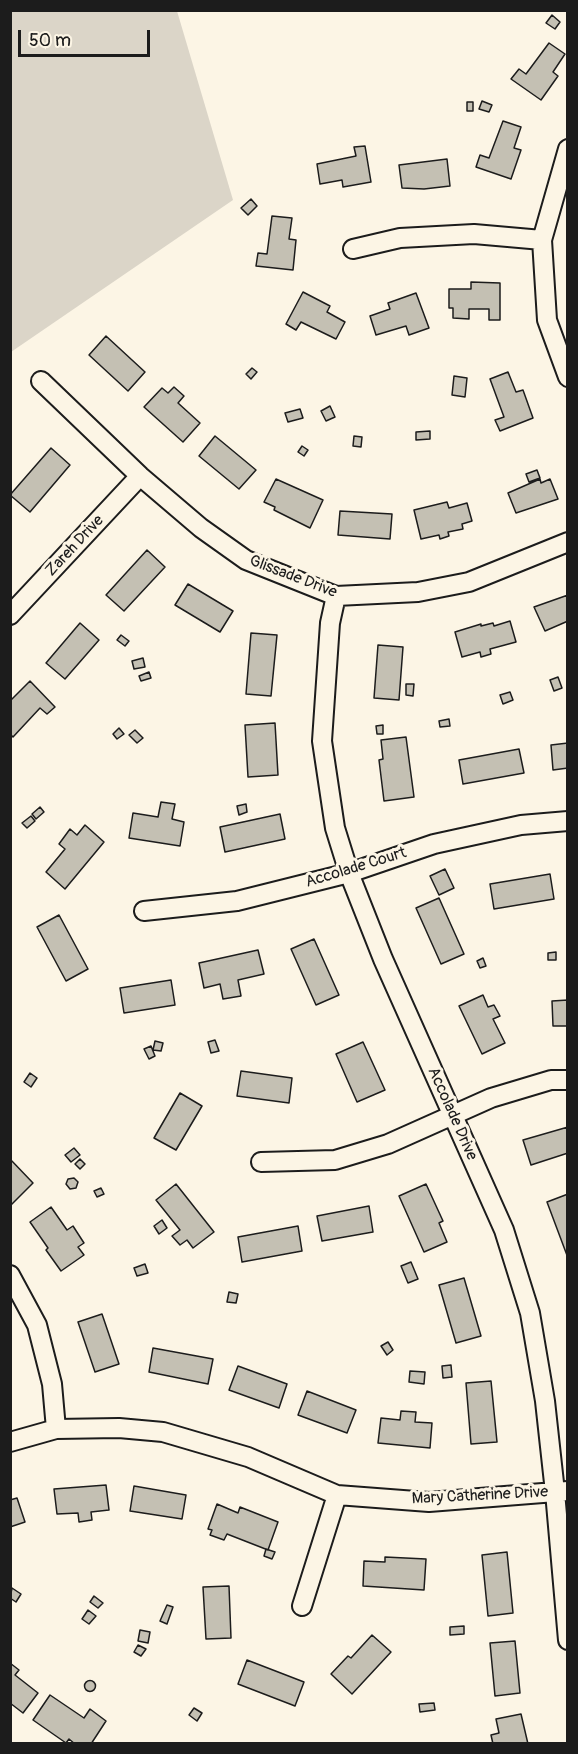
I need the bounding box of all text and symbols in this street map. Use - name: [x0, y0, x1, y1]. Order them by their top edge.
- scale bar: [21, 18, 153, 56]
- text: 50 m: [29, 29, 71, 52]
- street label: Zareh Drive: [42, 511, 108, 581]
- street label: Glissade Drive: [246, 551, 340, 603]
- street label: Accolade Court: [303, 844, 409, 892]
- street label: Accolade Drive: [423, 1064, 481, 1164]
- street label: Mary Catherine Drive: [411, 1483, 549, 1509]

